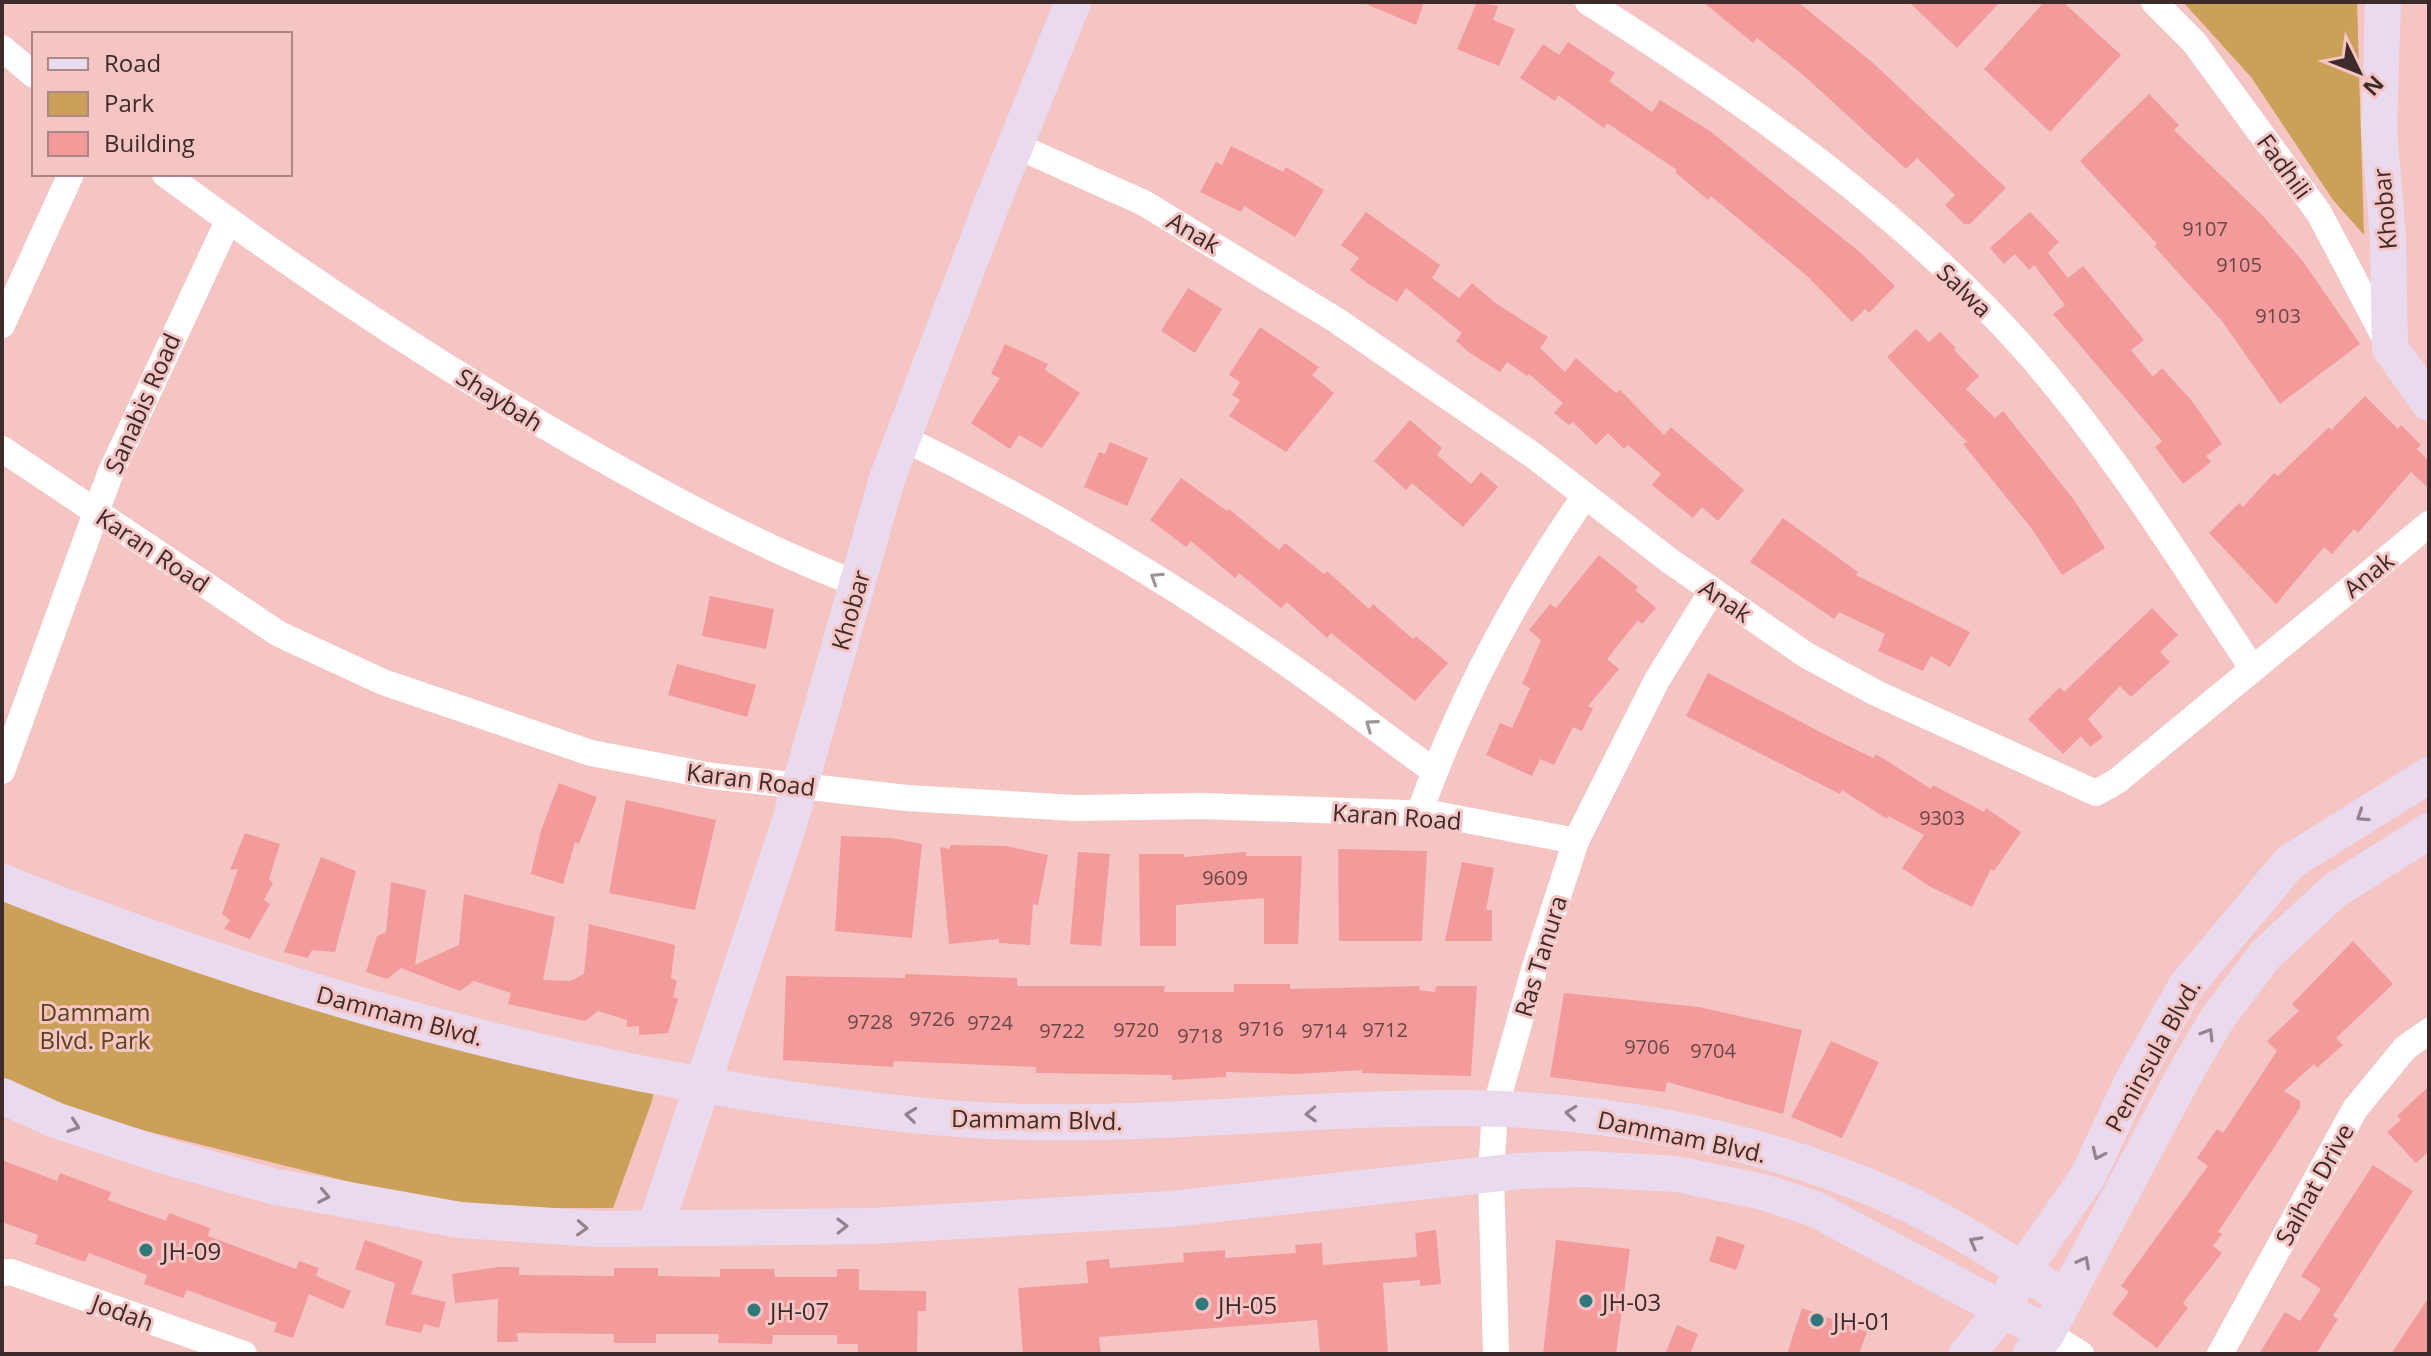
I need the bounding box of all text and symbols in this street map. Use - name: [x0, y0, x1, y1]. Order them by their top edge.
- legend: [32, 32, 292, 176]
- north arrow: [2319, 32, 2399, 112]
- text: Road: [104, 46, 161, 79]
- text: N: [2357, 70, 2391, 103]
- text: Park: [104, 86, 155, 119]
- text: Building: [104, 126, 195, 159]
- street label: Fadhili: [2250, 127, 2320, 205]
- street label: Khobar: [2364, 167, 2404, 251]
- street label: Anak: [1162, 204, 1227, 260]
- house number: 9107: [2182, 215, 2228, 242]
- house number: 9105: [2216, 251, 2262, 278]
- street label: Salwa: [1930, 256, 2000, 324]
- house number: 9103: [2255, 302, 2301, 329]
- street label: Sanabis Road: [96, 328, 188, 478]
- street label: Shaybah: [451, 360, 549, 438]
- street label: Karan Road: [90, 500, 216, 600]
- street label: Anak: [2336, 543, 2400, 604]
- street label: Khobar: [823, 566, 877, 654]
- street label: Anak: [1694, 571, 1759, 630]
- one-way arrow: [1151, 573, 1165, 588]
- one-way arrow: [1365, 721, 1380, 735]
- street label: Karan Road: [685, 755, 817, 803]
- street label: Karan Road: [1331, 795, 1463, 837]
- house number: 9303: [1919, 804, 1965, 831]
- one-way arrow: [2357, 806, 2371, 821]
- house number: 9609: [1202, 864, 1248, 891]
- street label: Ras Tanura: [1506, 891, 1574, 1021]
- street label: Peninsula Blvd.: [2096, 973, 2208, 1137]
- street label: Dammam Blvd.: [313, 977, 487, 1053]
- park label: Dammam Blvd. Park: [40, 995, 151, 1056]
- house number: 9726: [909, 1005, 955, 1032]
- house number: 9728: [847, 1008, 893, 1035]
- house number: 9724: [967, 1009, 1013, 1036]
- house number: 9716: [1238, 1015, 1284, 1042]
- house number: 9720: [1113, 1016, 1159, 1043]
- house number: 9712: [1362, 1016, 1408, 1043]
- house number: 9722: [1039, 1017, 1085, 1044]
- house number: 9714: [1301, 1017, 1347, 1044]
- house number: 9718: [1177, 1022, 1223, 1049]
- one-way arrow: [2198, 1028, 2214, 1043]
- house number: 9706: [1624, 1033, 1670, 1060]
- house number: 9704: [1690, 1037, 1736, 1064]
- street label: Dammam Blvd.: [951, 1101, 1123, 1137]
- street label: Dammam Blvd.: [1595, 1102, 1769, 1170]
- one-way arrow: [1304, 1105, 1317, 1122]
- one-way arrow: [1564, 1105, 1577, 1122]
- one-way arrow: [905, 1106, 918, 1123]
- one-way arrow: [66, 1117, 80, 1133]
- street label: Saihat Drive: [2267, 1117, 2361, 1251]
- one-way arrow: [2092, 1146, 2108, 1161]
- one-way arrow: [317, 1187, 331, 1204]
- one-way arrow: [836, 1217, 849, 1235]
- one-way arrow: [576, 1219, 589, 1236]
- place label: JH-09: [160, 1234, 221, 1267]
- one-way arrow: [1970, 1236, 1984, 1252]
- marker: JH-09: [137, 1241, 155, 1259]
- one-way arrow: [2075, 1256, 2090, 1271]
- street label: Jodah: [86, 1285, 159, 1338]
- place label: JH-03: [1600, 1285, 1661, 1318]
- place label: JH-05: [1216, 1288, 1277, 1321]
- marker: JH-03: [1577, 1292, 1595, 1310]
- place label: JH-07: [768, 1294, 829, 1327]
- marker: JH-05: [1193, 1295, 1211, 1313]
- marker: JH-07: [745, 1301, 763, 1319]
- place label: JH-01: [1831, 1304, 1892, 1337]
- marker: JH-01: [1808, 1311, 1826, 1329]

